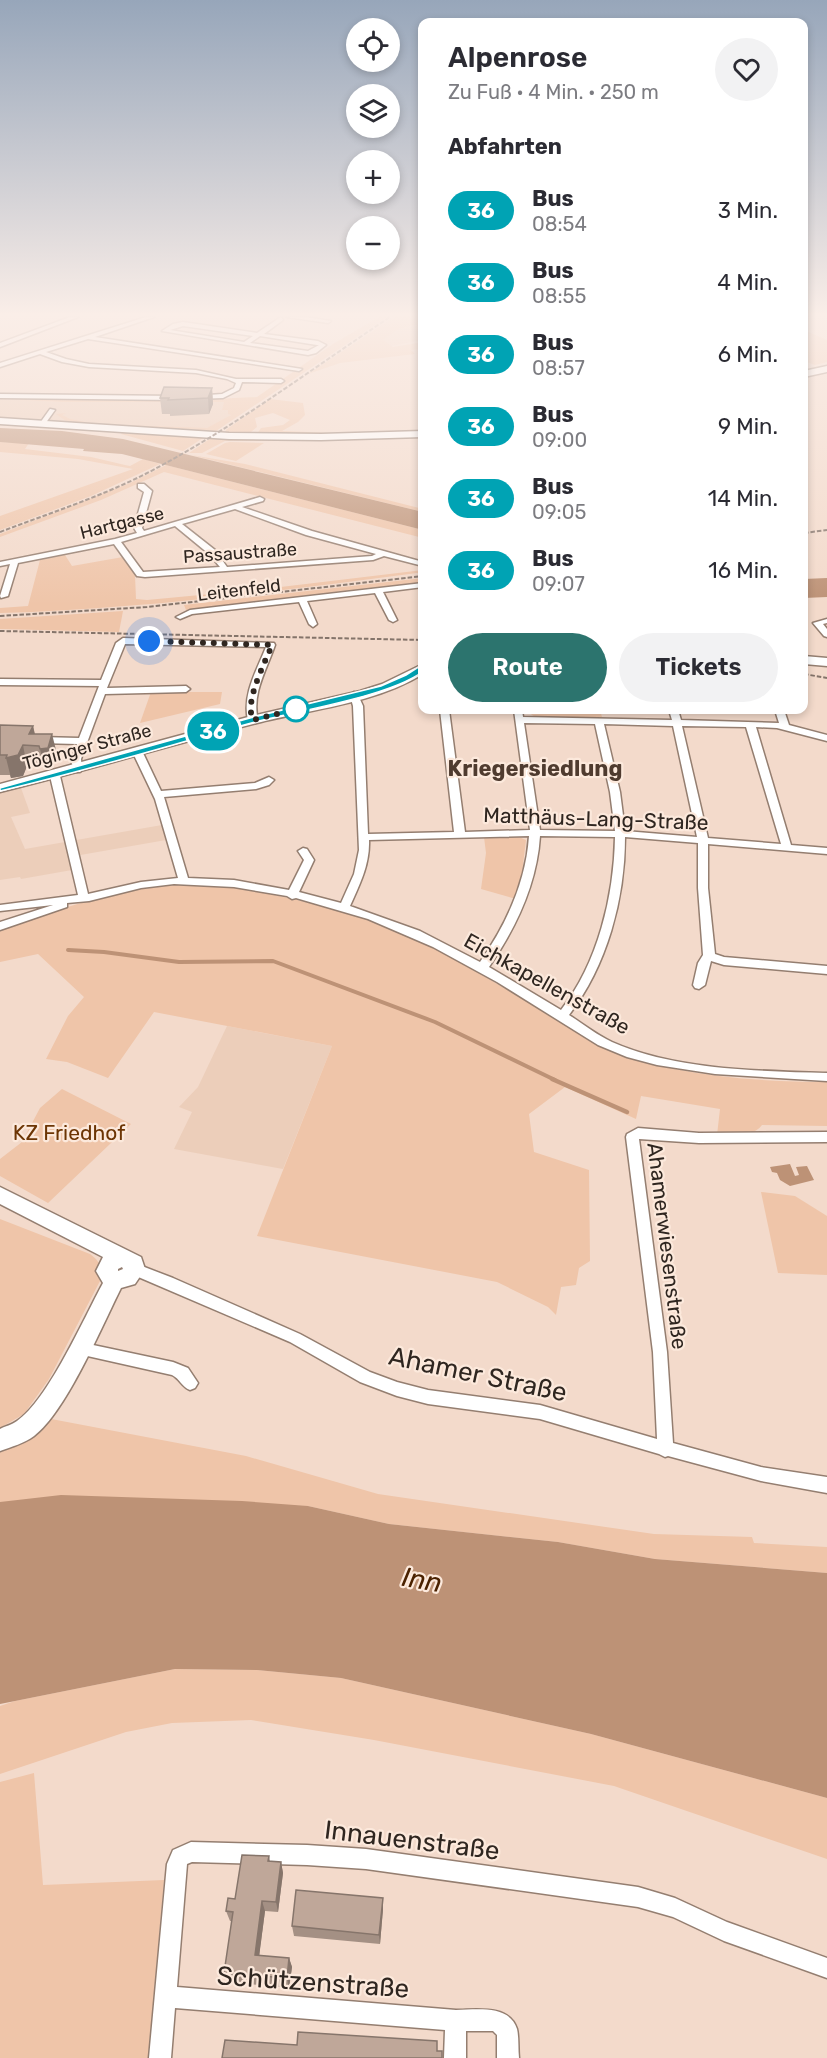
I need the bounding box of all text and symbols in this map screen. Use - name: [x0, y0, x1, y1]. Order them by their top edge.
- map controls: [346, 18, 400, 270]
- button: locate: [346, 18, 400, 72]
- button: heart: [715, 38, 778, 101]
- text: Alpenrose: [448, 41, 587, 74]
- text: Zu Fuß · 4 Min. · 250 m: [448, 80, 659, 104]
- button: layers: [346, 84, 400, 138]
- text: Abfahrten: [448, 133, 562, 160]
- button: +: [346, 150, 400, 204]
- text: Bus: [532, 185, 574, 212]
- text: 3 Min.: [718, 197, 778, 224]
- text: 36: [467, 198, 495, 223]
- text: 08:54: [532, 212, 587, 236]
- button: −: [346, 216, 400, 270]
- text: Bus: [532, 257, 574, 284]
- text: 4 Min.: [717, 269, 778, 296]
- text: 36: [467, 270, 495, 295]
- text: 08:55: [532, 284, 586, 308]
- text: Bus: [532, 329, 574, 356]
- text: 6 Min.: [718, 341, 778, 368]
- text: 36: [467, 342, 495, 367]
- text: 08:57: [532, 356, 585, 380]
- text: Bus: [532, 401, 574, 428]
- text: 9 Min.: [718, 413, 778, 440]
- text: 36: [467, 414, 495, 439]
- text: 09:00: [532, 428, 587, 452]
- text: Bus: [532, 473, 574, 500]
- text: 14 Min.: [708, 485, 778, 512]
- text: 36: [467, 486, 495, 511]
- text: 09:05: [532, 500, 586, 524]
- street label: Hartgasse: [78, 502, 166, 544]
- street label: Passaustraße: [182, 538, 298, 568]
- text: Bus: [532, 545, 574, 572]
- text: 16 Min.: [708, 557, 778, 584]
- text: 36: [467, 558, 495, 583]
- text: 09:07: [532, 572, 585, 596]
- street label: Leitenfeld: [196, 574, 282, 606]
- your location: [134, 626, 164, 656]
- button: Route: [448, 633, 607, 702]
- button: Tickets: [619, 633, 778, 702]
- unlabelled marker: [283, 696, 309, 722]
- line badge: 36: [186, 712, 240, 750]
- street label: Töginger Straße: [20, 719, 154, 775]
- text: 36: [199, 719, 227, 744]
- district label: Kriegersiedlung: [448, 755, 622, 782]
- street label: Matthäus-Lang-Straße: [483, 802, 709, 835]
- street label: Eichkapellenstraße: [460, 928, 635, 1040]
- park label: KZ Friedhof: [13, 1120, 125, 1145]
- street label: Ahamerwiesenstraße: [642, 1141, 693, 1351]
- street label: Ahamer Straße: [386, 1340, 570, 1408]
- water label: Inn: [399, 1561, 445, 1599]
- street label: Innauenstraße: [323, 1814, 501, 1867]
- street label: Schützenstraße: [216, 1960, 410, 2005]

